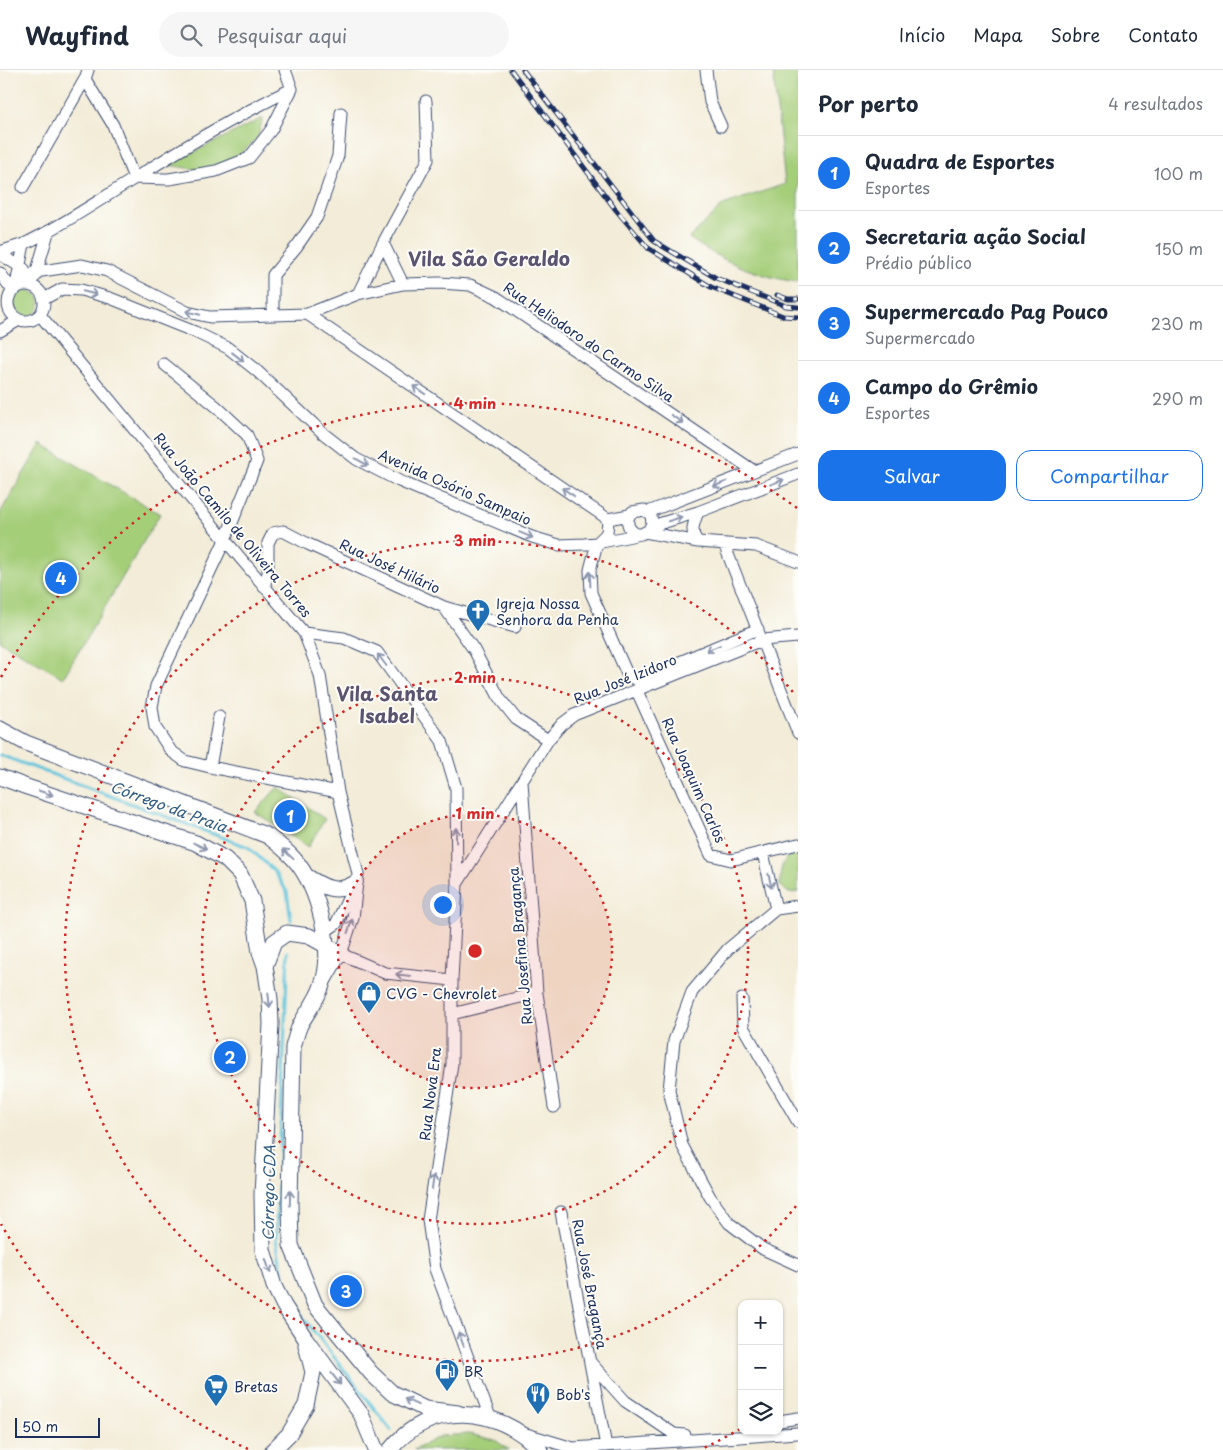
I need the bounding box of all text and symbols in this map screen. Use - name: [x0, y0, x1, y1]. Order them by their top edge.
- search box: [159, 12, 509, 57]
- text: Wayfind: [25, 17, 129, 53]
- icon: search: [177, 21, 205, 49]
- text: Pesquisar aqui: [217, 21, 347, 49]
- text: Início: [899, 21, 945, 48]
- text: Mapa: [973, 21, 1023, 48]
- text: Sobre: [1051, 21, 1100, 48]
- text: Contato: [1128, 21, 1198, 48]
- text: Por perto: [818, 87, 918, 119]
- text: 4 resultados: [1108, 91, 1203, 115]
- text: Quadra de Esportes: [865, 147, 1055, 175]
- text: 1: [830, 161, 838, 185]
- text: 100 m: [1154, 161, 1203, 185]
- text: Esportes: [865, 175, 930, 199]
- text: Secretaria ação Social: [865, 222, 1086, 250]
- text: 2: [828, 236, 840, 260]
- text: 150 m: [1155, 236, 1203, 260]
- district label: Vila São Geraldo: [408, 244, 570, 272]
- text: Prédio público: [865, 250, 972, 274]
- street label: Rua Heliodoro do Carmo Silva: [499, 277, 679, 407]
- one-way arrow: [81, 288, 97, 298]
- text: Supermercado Pag Pouco: [865, 297, 1108, 325]
- one-way arrow: [186, 308, 202, 317]
- text: 3: [829, 311, 839, 335]
- text: 230 m: [1151, 311, 1203, 335]
- text: Supermercado: [865, 325, 975, 349]
- one-way arrow: [232, 351, 245, 362]
- text: Campo do Grêmio: [865, 372, 1038, 400]
- one-way arrow: [412, 385, 426, 395]
- text: 4: [829, 386, 839, 410]
- text: 290 m: [1152, 386, 1203, 410]
- text: 4 min: [454, 391, 496, 414]
- text: Esportes: [865, 400, 930, 424]
- one-way arrow: [670, 414, 684, 424]
- street label: Rua João Camilo de Oliveira Torres: [149, 428, 317, 622]
- street label: Avenida Osório Sampaio: [375, 444, 535, 530]
- button: Salvar: [818, 450, 1006, 501]
- button: Compartilhar: [1016, 450, 1203, 501]
- one-way arrow: [354, 457, 369, 467]
- one-way arrow: [768, 477, 784, 486]
- one-way arrow: [713, 480, 728, 489]
- one-way arrow: [561, 487, 575, 497]
- one-way arrow: [666, 513, 682, 523]
- text: 3 min: [454, 528, 496, 551]
- one-way arrow: [518, 531, 533, 540]
- street label: Rua José Hilário: [336, 533, 444, 599]
- pin: 4: [45, 559, 77, 597]
- one-way arrow: [586, 571, 595, 587]
- place label: Igreja Nossa Senhora da Penha: [496, 593, 619, 630]
- church icon: Igreja Nossa Senhora da Penha: [465, 598, 491, 632]
- one-way arrow: [706, 643, 721, 653]
- street label: Rua José Izidoro: [570, 649, 680, 709]
- one-way arrow: [377, 653, 387, 667]
- text: 2 min: [454, 665, 496, 688]
- district label: Vila Santa Isabel: [336, 679, 438, 729]
- street label: Rua Joaquim Carlos: [657, 714, 731, 846]
- water label: Córrego da Praia: [108, 774, 231, 838]
- one-way arrow: [37, 789, 53, 799]
- pin: 1: [274, 797, 306, 835]
- text: 1 min: [456, 801, 494, 824]
- one-way arrow: [451, 828, 461, 844]
- one-way arrow: [192, 841, 207, 851]
- one-way arrow: [282, 848, 295, 860]
- street label: Rua Josefina Bragança: [503, 866, 537, 1026]
- one-way arrow: [766, 873, 775, 889]
- your location: [430, 892, 456, 918]
- one-way arrow: [346, 919, 356, 935]
- centre of rings: [466, 942, 484, 960]
- one-way arrow: [395, 970, 411, 980]
- shop icon: CVG - Chevrolet: [356, 980, 382, 1014]
- place label: CVG - Chevrolet: [386, 983, 497, 1004]
- one-way arrow: [265, 992, 274, 1008]
- pin: 2: [214, 1038, 246, 1076]
- street label: Rua Nova Era: [414, 1045, 446, 1142]
- water label: Córrego CDA: [256, 1145, 280, 1241]
- one-way arrow: [429, 1174, 439, 1190]
- one-way arrow: [285, 1190, 295, 1206]
- street label: Rua José Bragança: [567, 1217, 613, 1351]
- one-way arrow: [264, 1258, 273, 1274]
- pin: 3: [330, 1272, 362, 1310]
- map controls: [738, 1300, 783, 1435]
- button: +: [738, 1300, 783, 1345]
- one-way arrow: [456, 1331, 465, 1347]
- button: −: [738, 1345, 783, 1390]
- fuel station icon: BR: [434, 1358, 460, 1392]
- place label: BR: [464, 1361, 483, 1382]
- one-way arrow: [331, 1372, 341, 1386]
- supermarket icon: Bretas: [203, 1373, 229, 1407]
- place label: Bretas: [234, 1376, 278, 1397]
- restaurant icon: Bob's: [525, 1381, 551, 1415]
- place label: Bob's: [556, 1384, 590, 1405]
- button: layers: [738, 1390, 783, 1435]
- one-way arrow: [404, 1397, 419, 1406]
- scale bar: [15, 1415, 100, 1438]
- text: 50 m: [22, 1416, 58, 1437]

